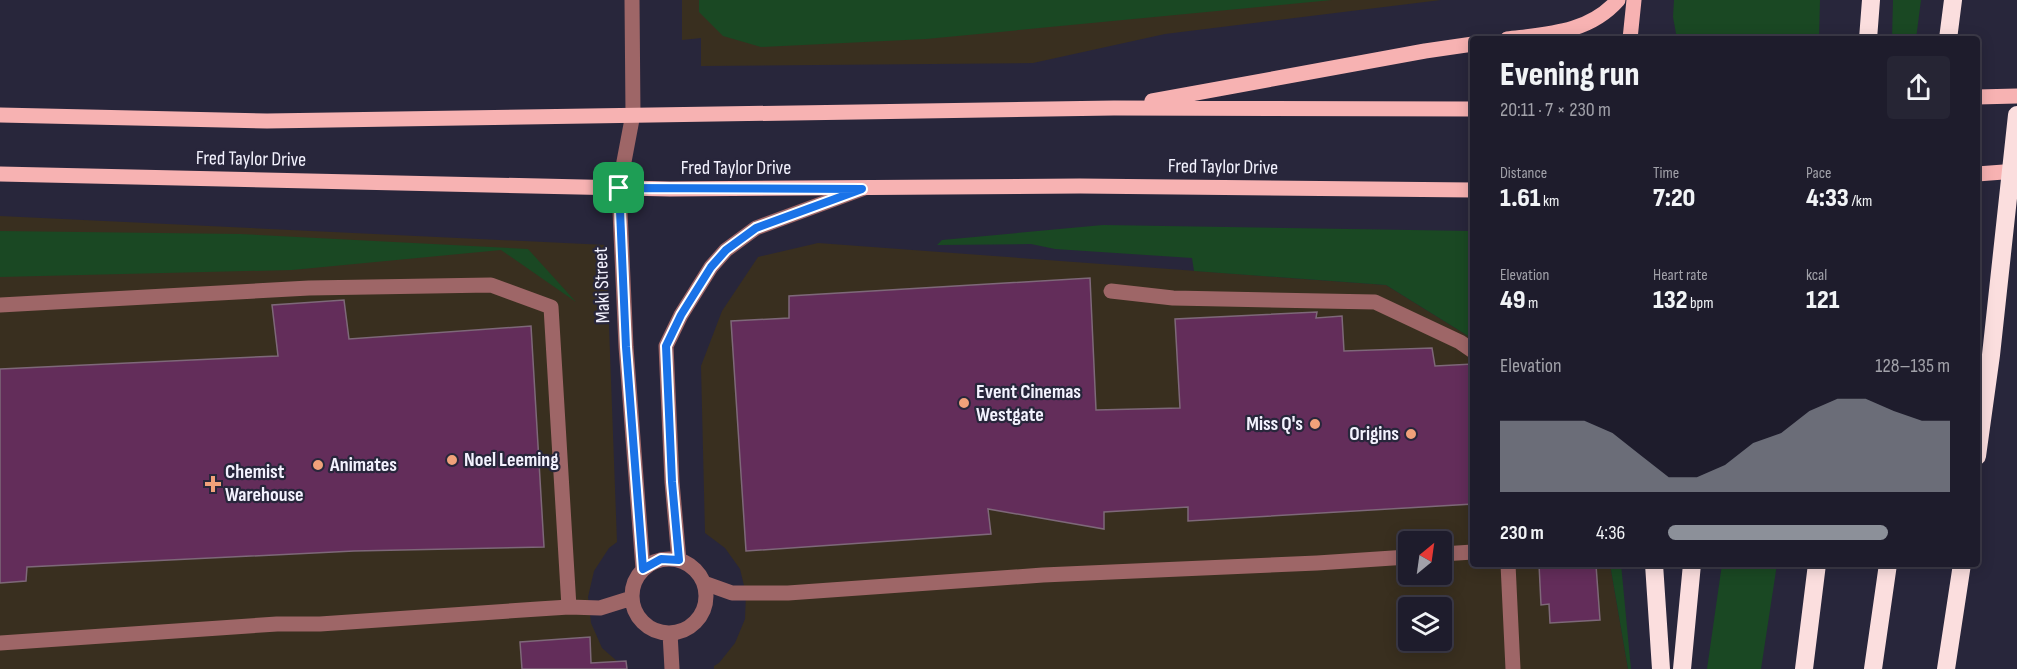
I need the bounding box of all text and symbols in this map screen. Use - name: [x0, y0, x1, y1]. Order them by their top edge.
- text: Evening run: [1500, 55, 1640, 95]
- button: share: [1887, 56, 1950, 119]
- text: 20:11 · 7 × 230 m: [1500, 98, 1611, 122]
- street label: Fred Taylor Drive: [196, 146, 306, 172]
- street label: Fred Taylor Drive: [1168, 154, 1278, 180]
- street label: Fred Taylor Drive: [681, 156, 791, 180]
- pin: [593, 162, 644, 213]
- text: Distance: [1500, 164, 1547, 183]
- text: Time: [1653, 164, 1679, 183]
- text: Pace: [1806, 164, 1831, 183]
- icon: arrive: [602, 171, 635, 204]
- text: 1.61: [1500, 183, 1540, 214]
- text: 7:20: [1653, 183, 1695, 214]
- text: 4:33: [1806, 183, 1849, 214]
- text: km: [1540, 192, 1559, 211]
- text: /km: [1849, 192, 1872, 211]
- street label: Maki Street: [589, 246, 615, 324]
- text: Elevation: [1500, 266, 1549, 285]
- text: Heart rate: [1653, 266, 1708, 285]
- text: kcal: [1806, 266, 1827, 285]
- text: 49: [1500, 285, 1525, 316]
- text: 132: [1653, 285, 1687, 316]
- text: 121: [1806, 285, 1839, 316]
- text: m: [1525, 294, 1538, 313]
- text: bpm: [1687, 294, 1713, 313]
- text: Elevation: [1500, 354, 1562, 378]
- text: 128–135 m: [1875, 354, 1950, 378]
- place label: Event Cinemas Westgate: [976, 380, 1081, 427]
- marker: Event Cinemas Westgate: [957, 396, 971, 410]
- place label: Miss Q's: [1246, 412, 1303, 436]
- marker: Miss Q's: [1308, 417, 1322, 431]
- place label: Origins: [1349, 422, 1399, 446]
- marker: Origins: [1404, 427, 1418, 441]
- place label: Noel Leeming: [464, 448, 559, 472]
- place label: Animates: [329, 453, 397, 477]
- marker: Noel Leeming: [445, 453, 459, 467]
- marker: Animates: [311, 458, 325, 472]
- place label: Chemist Warehouse: [225, 460, 304, 507]
- marker: Chemist Warehouse: [206, 477, 220, 491]
- text: 230 m: [1500, 521, 1544, 545]
- text: 4:36: [1596, 521, 1625, 545]
- north arrow: [1398, 531, 1452, 585]
- map controls: [1398, 531, 1452, 651]
- button: layers: [1398, 597, 1452, 651]

